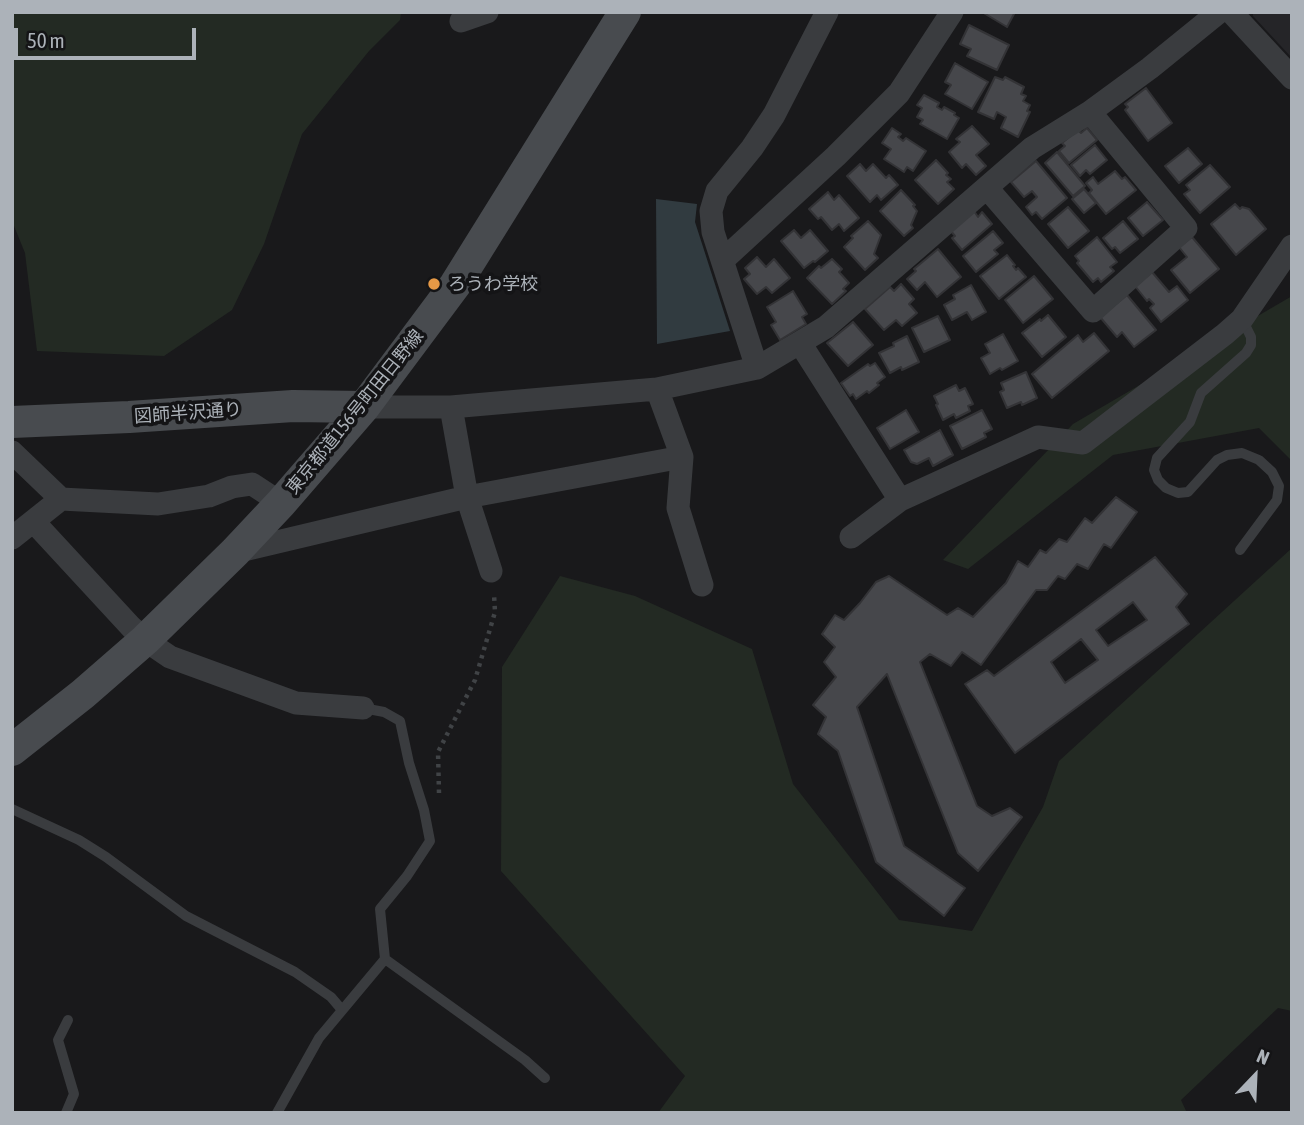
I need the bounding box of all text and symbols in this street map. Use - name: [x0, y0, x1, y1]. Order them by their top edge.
- scale bar: [18, 14, 200, 58]
- text: 50 m: [27, 28, 65, 52]
- place label: ろうわ学校: [448, 273, 538, 295]
- marker: ろうわ学校: [426, 276, 442, 292]
- street label: 東京都道156号町田日野線: [282, 325, 428, 499]
- street label: 図師半沢通り: [133, 398, 243, 428]
- north arrow: [1220, 1041, 1290, 1111]
- text: N: [1254, 1044, 1273, 1069]

